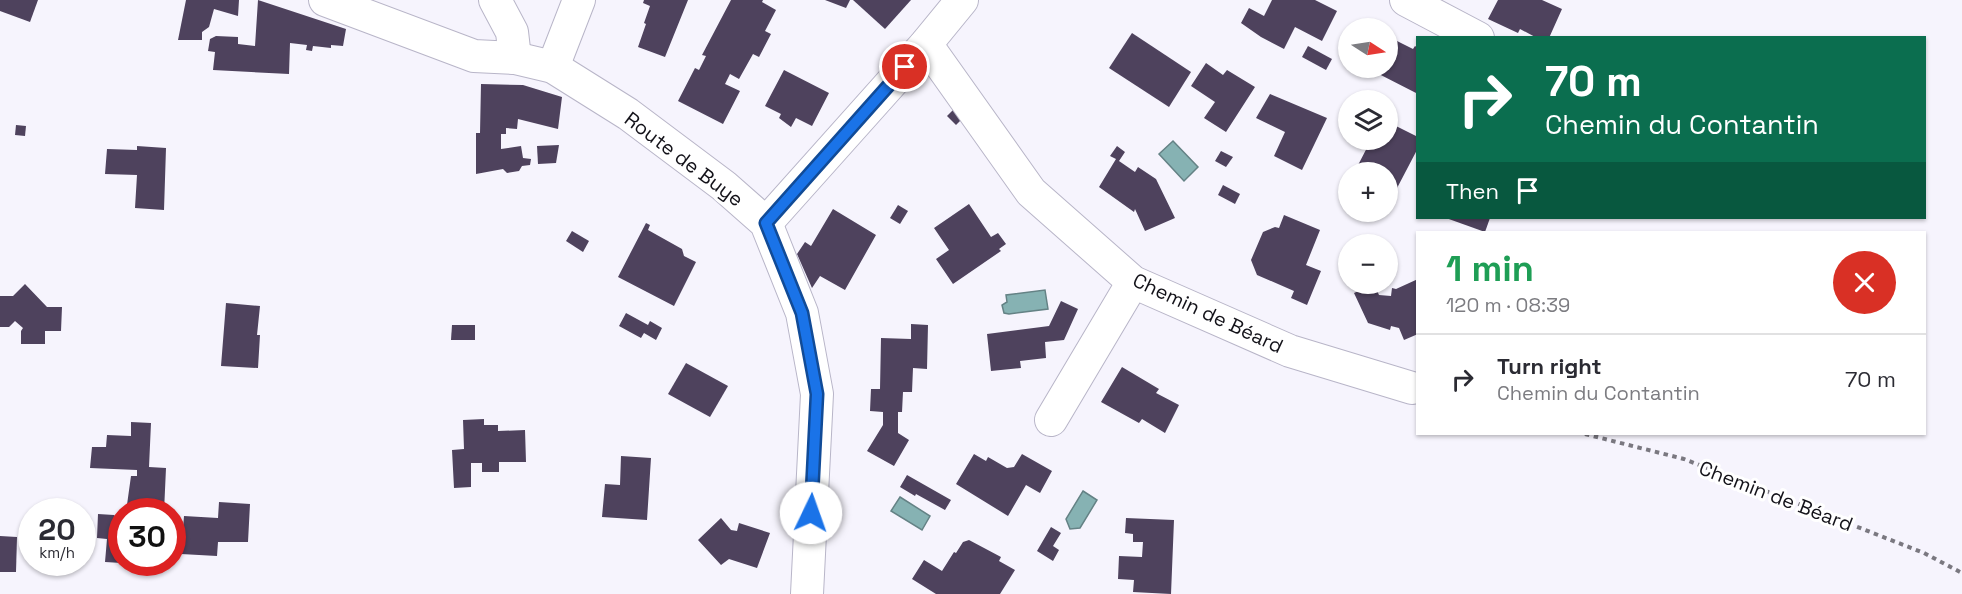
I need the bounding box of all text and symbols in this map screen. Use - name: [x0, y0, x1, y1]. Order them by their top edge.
- north arrow: [1338, 18, 1398, 78]
- map controls: [1338, 18, 1398, 294]
- pin: [879, 41, 930, 92]
- icon: arrive: [888, 50, 921, 83]
- text: 70 m: [1545, 55, 1642, 108]
- icon: right: [1446, 60, 1524, 138]
- button: layers: [1338, 90, 1398, 150]
- street label: Route de Buye: [619, 106, 749, 212]
- text: Chemin du Contantin: [1545, 107, 1819, 142]
- button: +: [1338, 162, 1398, 222]
- icon: arrive: [1511, 174, 1544, 207]
- text: Then: [1446, 177, 1499, 205]
- button: −: [1338, 234, 1398, 294]
- text: 1 min: [1446, 246, 1534, 292]
- button: close: [1833, 251, 1896, 314]
- street label: Chemin de Béard: [1129, 267, 1287, 359]
- text: 120 m · 08:39: [1446, 292, 1570, 318]
- text: Turn right: [1497, 352, 1602, 380]
- icon: right: [1446, 363, 1479, 396]
- text: 70 m: [1845, 365, 1896, 393]
- text: Chemin du Contantin: [1497, 380, 1700, 406]
- street label: Chemin de Béard: [1695, 455, 1857, 537]
- position arrow: [779, 481, 843, 545]
- speed limit sign: 30: [108, 498, 186, 576]
- text: 20: [38, 510, 76, 549]
- text: km/h: [39, 543, 75, 562]

